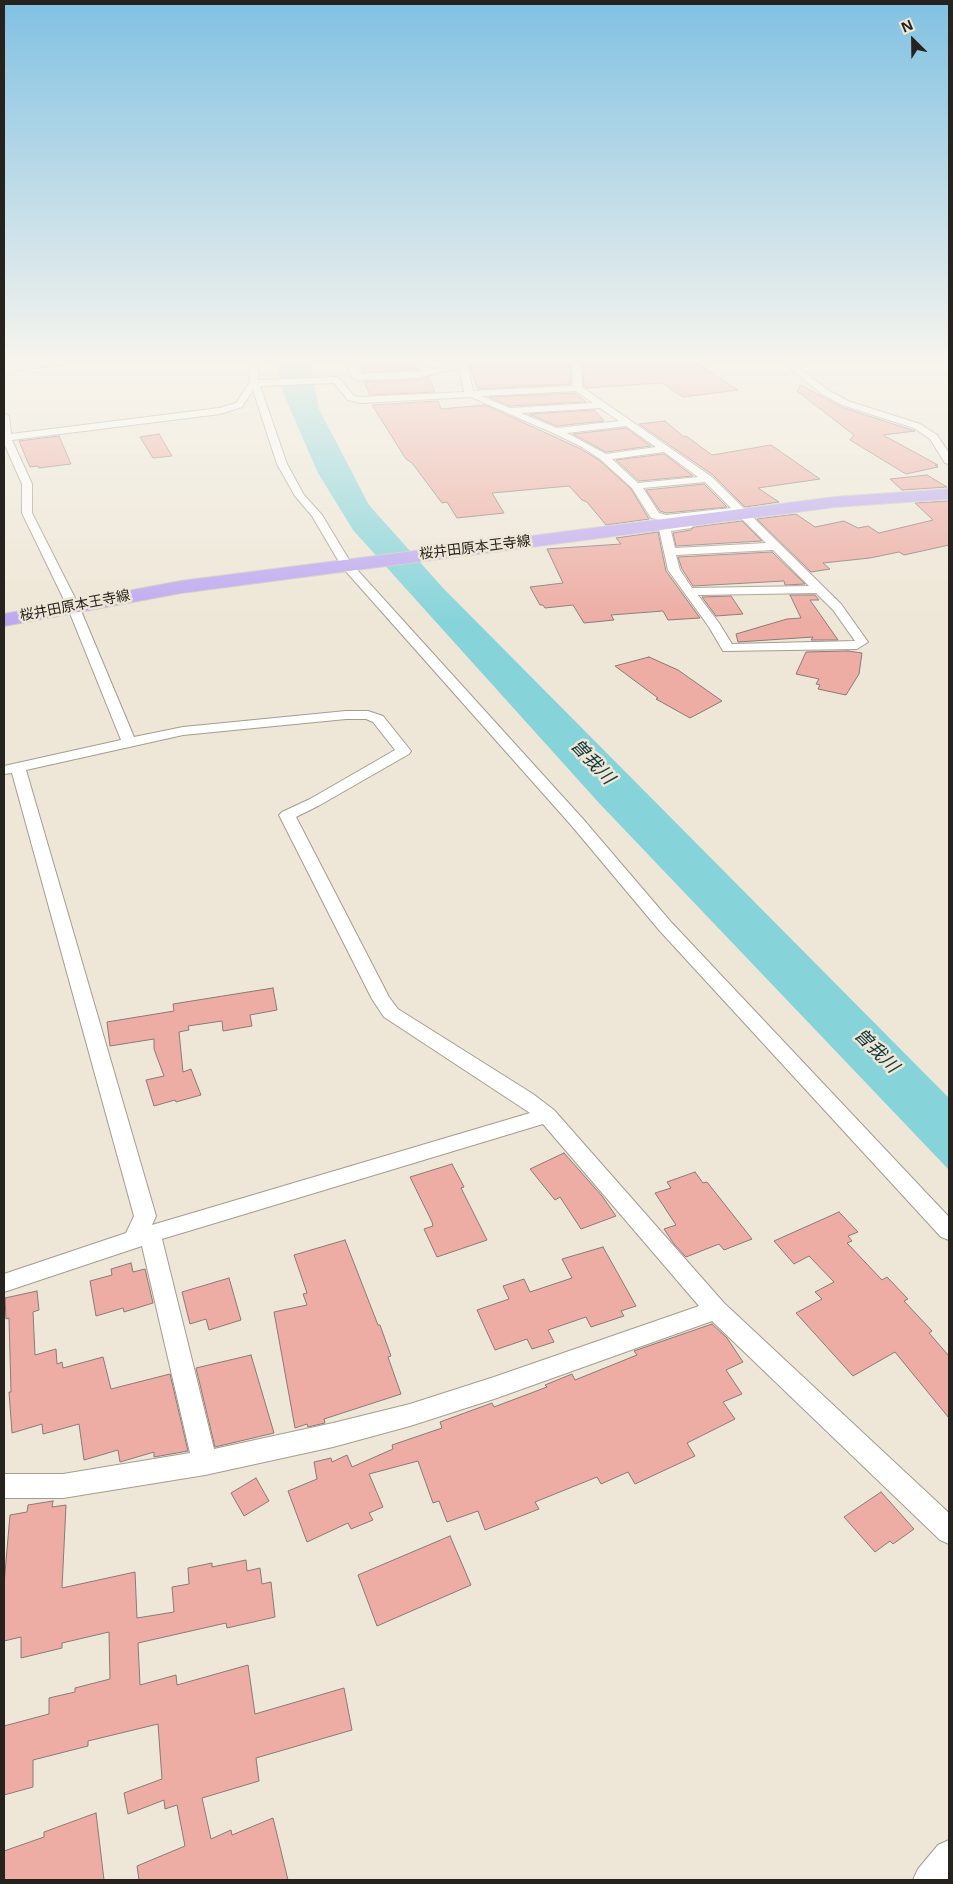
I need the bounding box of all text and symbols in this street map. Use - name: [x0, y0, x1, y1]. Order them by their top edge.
- north arrow: [888, 15, 938, 65]
- text: N: [898, 15, 916, 37]
- street label: 桜井田原本王寺線: [418, 533, 532, 563]
- street label: 桜井田原本王寺線: [18, 587, 132, 625]
- water label: 曽我川: [566, 735, 618, 789]
- water label: 曽我川: [849, 1024, 903, 1078]

